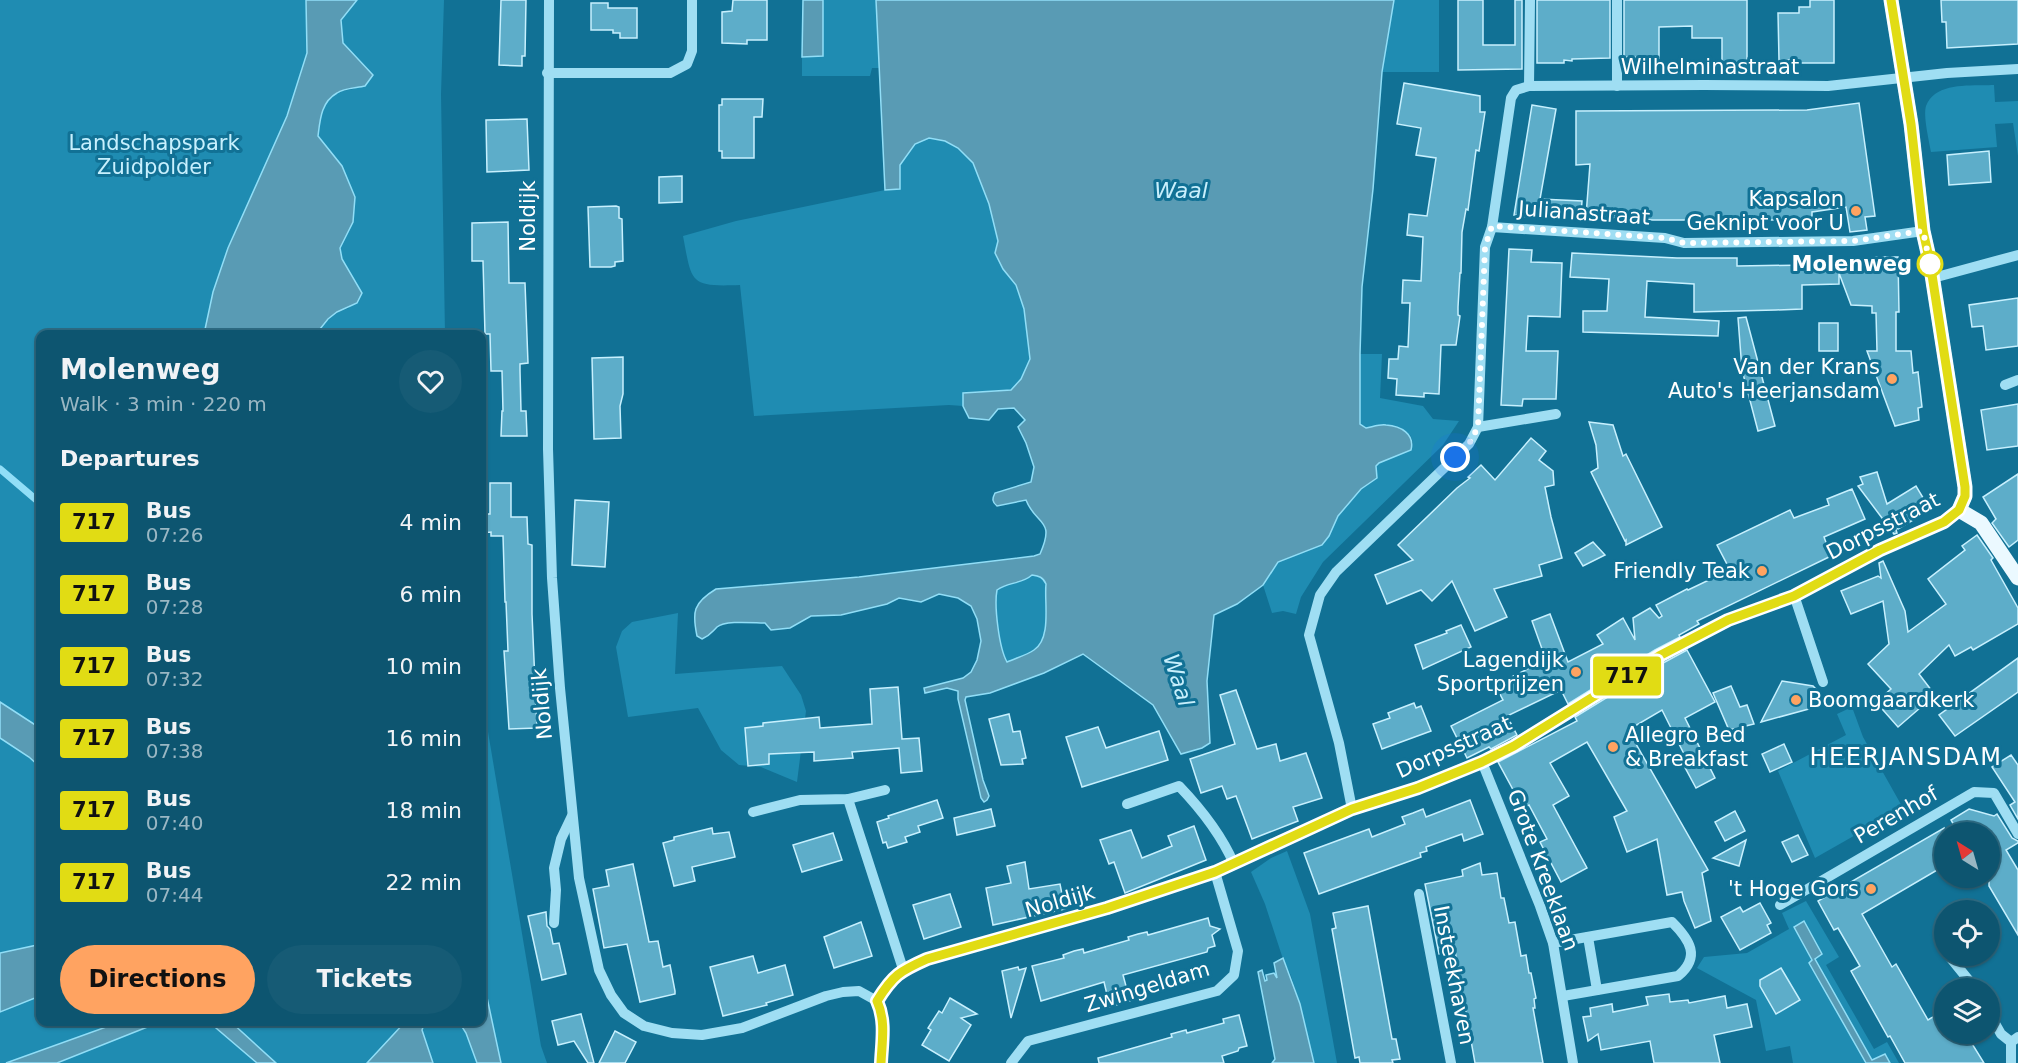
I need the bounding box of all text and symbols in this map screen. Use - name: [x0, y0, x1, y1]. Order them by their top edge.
- street label: Wilhelminastraat: [1621, 55, 1799, 79]
- park label: Landschapspark Zuidpolder: [68, 131, 240, 179]
- water label: Waal: [1154, 178, 1208, 203]
- street label: Noldijk: [516, 179, 540, 252]
- place label: Kapsalon Geknipt voor U: [1686, 187, 1844, 235]
- street label: Julianastraat: [1515, 196, 1651, 230]
- marker: Kapsalon Geknipt voor U: [1849, 204, 1863, 218]
- marker: Molenweg: [1917, 251, 1943, 277]
- place label: Molenweg: [1792, 252, 1912, 276]
- button: heart: [399, 350, 462, 413]
- text: Molenweg: [60, 353, 221, 386]
- place label: Van der Krans Auto's Heerjansdam: [1668, 355, 1880, 403]
- marker: Van der Krans Auto's Heerjansdam: [1885, 372, 1899, 386]
- text: Walk · 3 min · 220 m: [60, 392, 267, 416]
- your location: [1440, 442, 1470, 472]
- text: Departures: [60, 446, 200, 471]
- street label: Dorpsstraat: [1822, 487, 1944, 565]
- text: Bus: [146, 498, 191, 523]
- text: 717: [72, 510, 116, 534]
- text: 4 min: [400, 510, 462, 535]
- text: 07:26: [146, 523, 203, 547]
- place label: Friendly Teak: [1613, 559, 1751, 583]
- marker: Friendly Teak: [1755, 564, 1769, 578]
- text: Bus: [146, 570, 191, 595]
- text: 717: [72, 582, 116, 606]
- text: 6 min: [400, 582, 462, 607]
- text: 07:28: [146, 595, 203, 619]
- text: Bus: [146, 642, 191, 667]
- place label: Lagendijk Sportprijzen: [1437, 648, 1565, 696]
- water label: Waal: [1158, 651, 1199, 710]
- text: 717: [72, 654, 116, 678]
- text: 10 min: [386, 654, 462, 679]
- line badge: 717: [1592, 656, 1662, 696]
- text: 717: [1605, 664, 1649, 688]
- marker: Lagendijk Sportprijzen: [1569, 665, 1583, 679]
- street label: Noldijk: [527, 666, 557, 741]
- text: 07:32: [146, 667, 203, 691]
- place label: Boomgaardkerk: [1808, 688, 1975, 712]
- marker: Boomgaardkerk: [1789, 693, 1803, 707]
- street label: Dorpsstraat: [1393, 711, 1515, 783]
- text: Bus: [146, 714, 191, 739]
- place label: Allegro Bed & Breakfast: [1625, 723, 1748, 771]
- text: 717: [72, 726, 116, 750]
- text: 16 min: [386, 726, 462, 751]
- text: 07:38: [146, 739, 203, 763]
- marker: Allegro Bed & Breakfast: [1606, 740, 1620, 754]
- district label: HEERJANSDAM: [1810, 743, 2003, 771]
- street label: Perenhof: [1850, 781, 1943, 849]
- text: Bus: [146, 786, 191, 811]
- street label: Grote Kreeklaan: [1503, 786, 1583, 954]
- text: 717: [72, 798, 116, 822]
- text: 18 min: [386, 798, 462, 823]
- text: 07:40: [146, 811, 203, 835]
- north arrow: [1934, 822, 2000, 888]
- map controls: [1934, 822, 2000, 1044]
- text: Bus: [146, 858, 191, 883]
- text: 717: [72, 870, 116, 894]
- text: 22 min: [386, 870, 462, 895]
- place label: 't Hoge Gors: [1728, 877, 1859, 901]
- street label: Noldijk: [1022, 879, 1098, 922]
- marker: 't Hoge Gors: [1864, 882, 1878, 896]
- text: 07:44: [146, 883, 203, 907]
- button: locate: [1934, 900, 2000, 966]
- street label: Insteekhaven: [1429, 903, 1479, 1047]
- button: Directions: [60, 945, 255, 1014]
- button: Tickets: [267, 945, 462, 1014]
- street label: Zwingeldam: [1082, 957, 1212, 1017]
- button: layers: [1934, 978, 2000, 1044]

